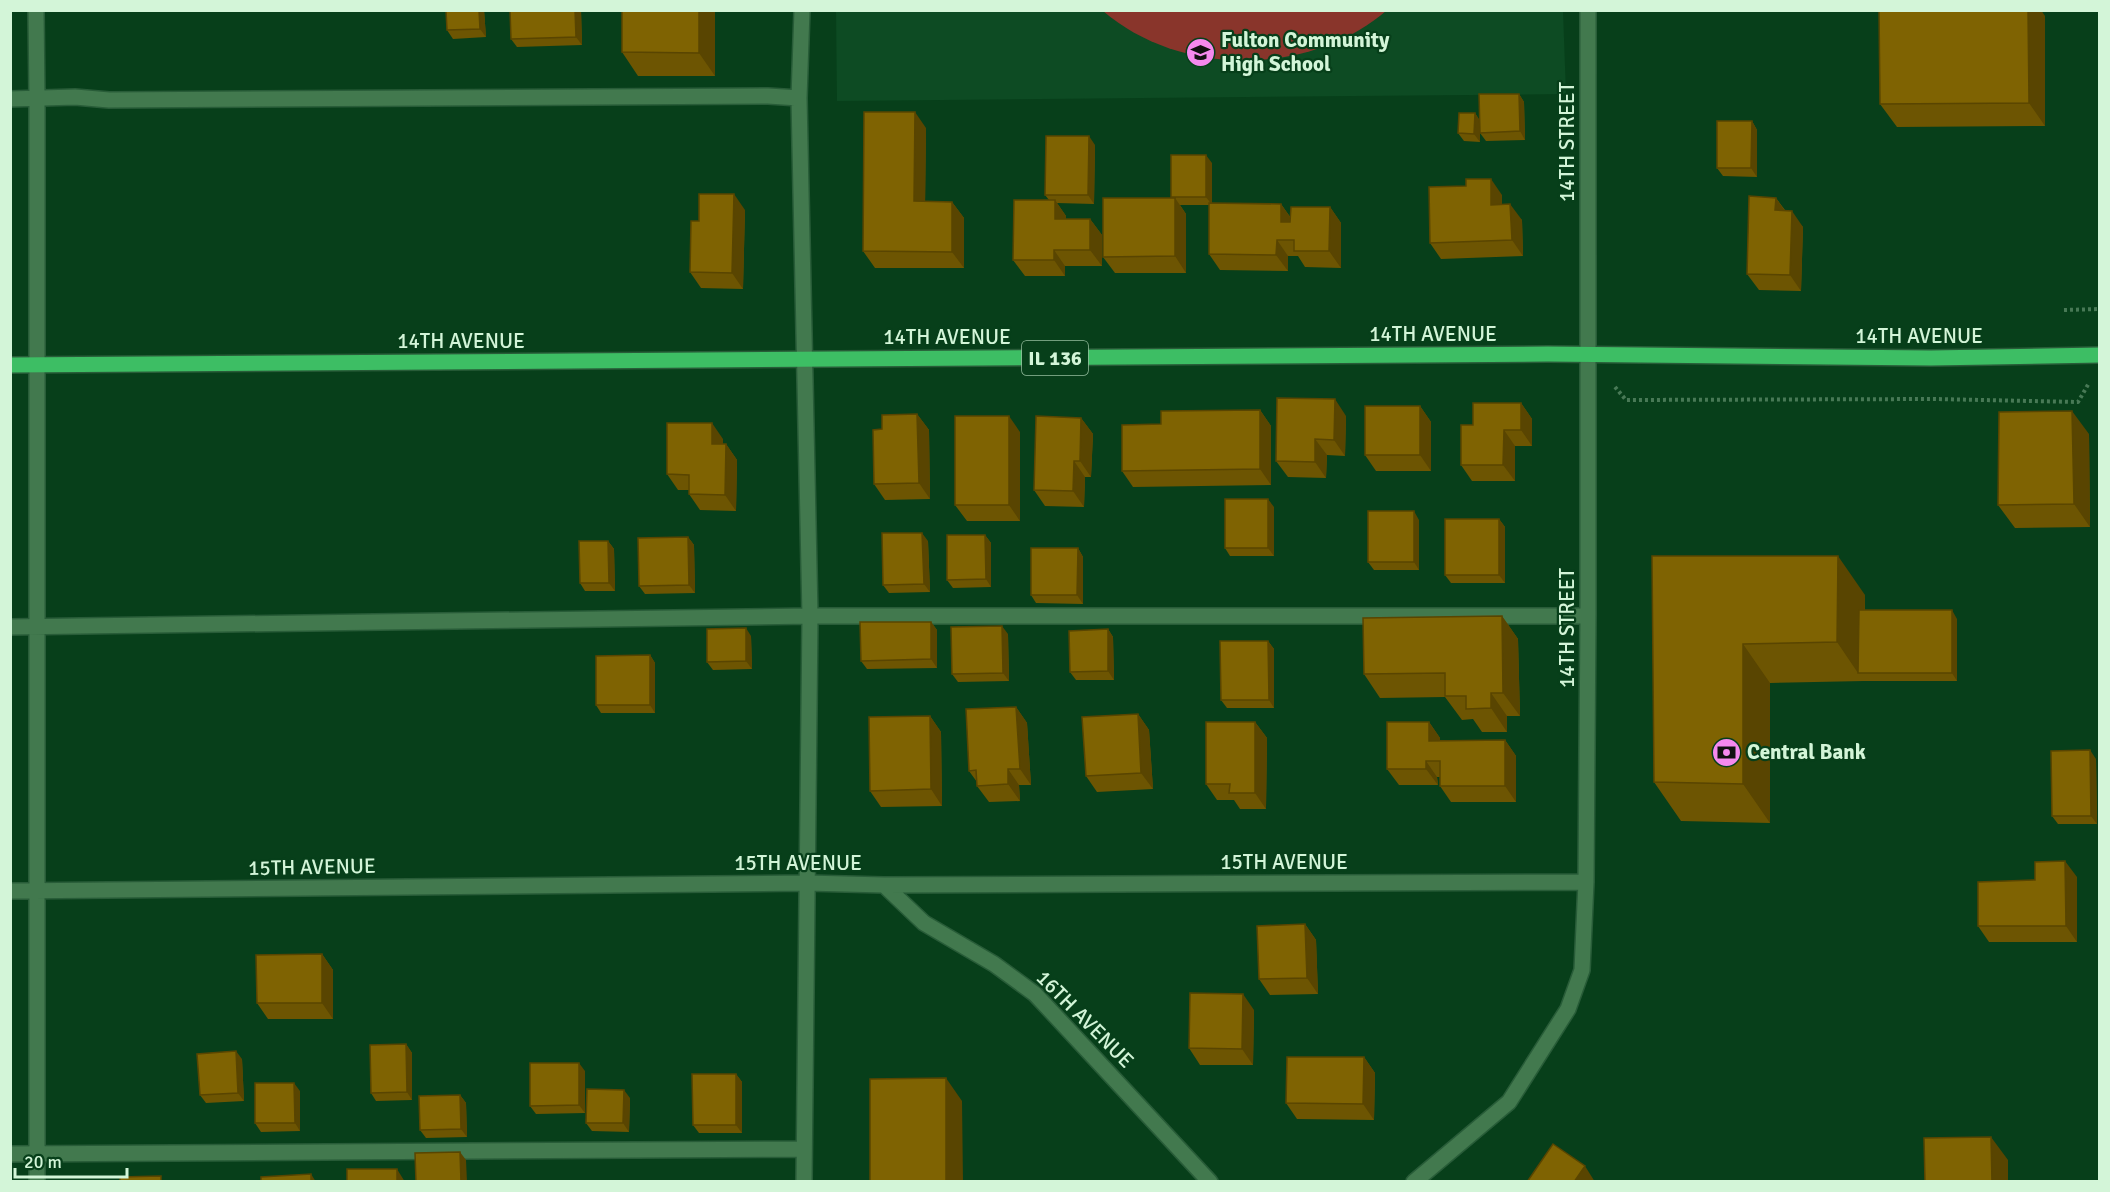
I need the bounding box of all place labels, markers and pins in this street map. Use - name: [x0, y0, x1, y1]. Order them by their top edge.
- place label: Fulton Community High School: [1221, 27, 1390, 77]
- school or university icon: Fulton Community High School: [1184, 36, 1216, 68]
- bank icon: Central Bank: [1710, 736, 1742, 768]
- place label: Central Bank: [1747, 739, 1866, 765]

